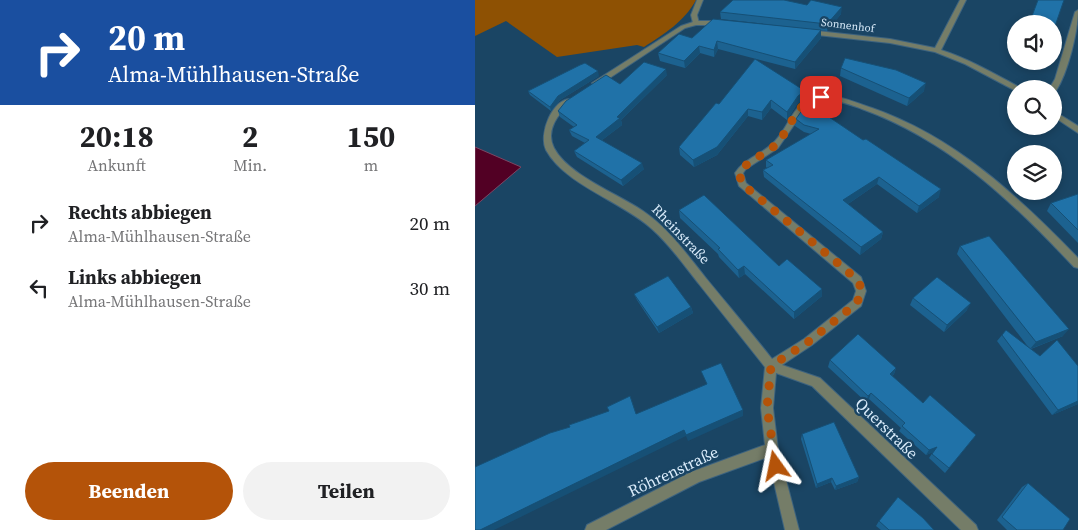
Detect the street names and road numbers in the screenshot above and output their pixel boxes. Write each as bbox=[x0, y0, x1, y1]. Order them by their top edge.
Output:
street label: Sonnenhof bbox=[820, 15, 877, 36]
street label: Rheinstraße bbox=[647, 200, 715, 268]
street label: Querstraße bbox=[851, 392, 923, 464]
street label: Röhrenstraße bbox=[624, 440, 722, 502]

